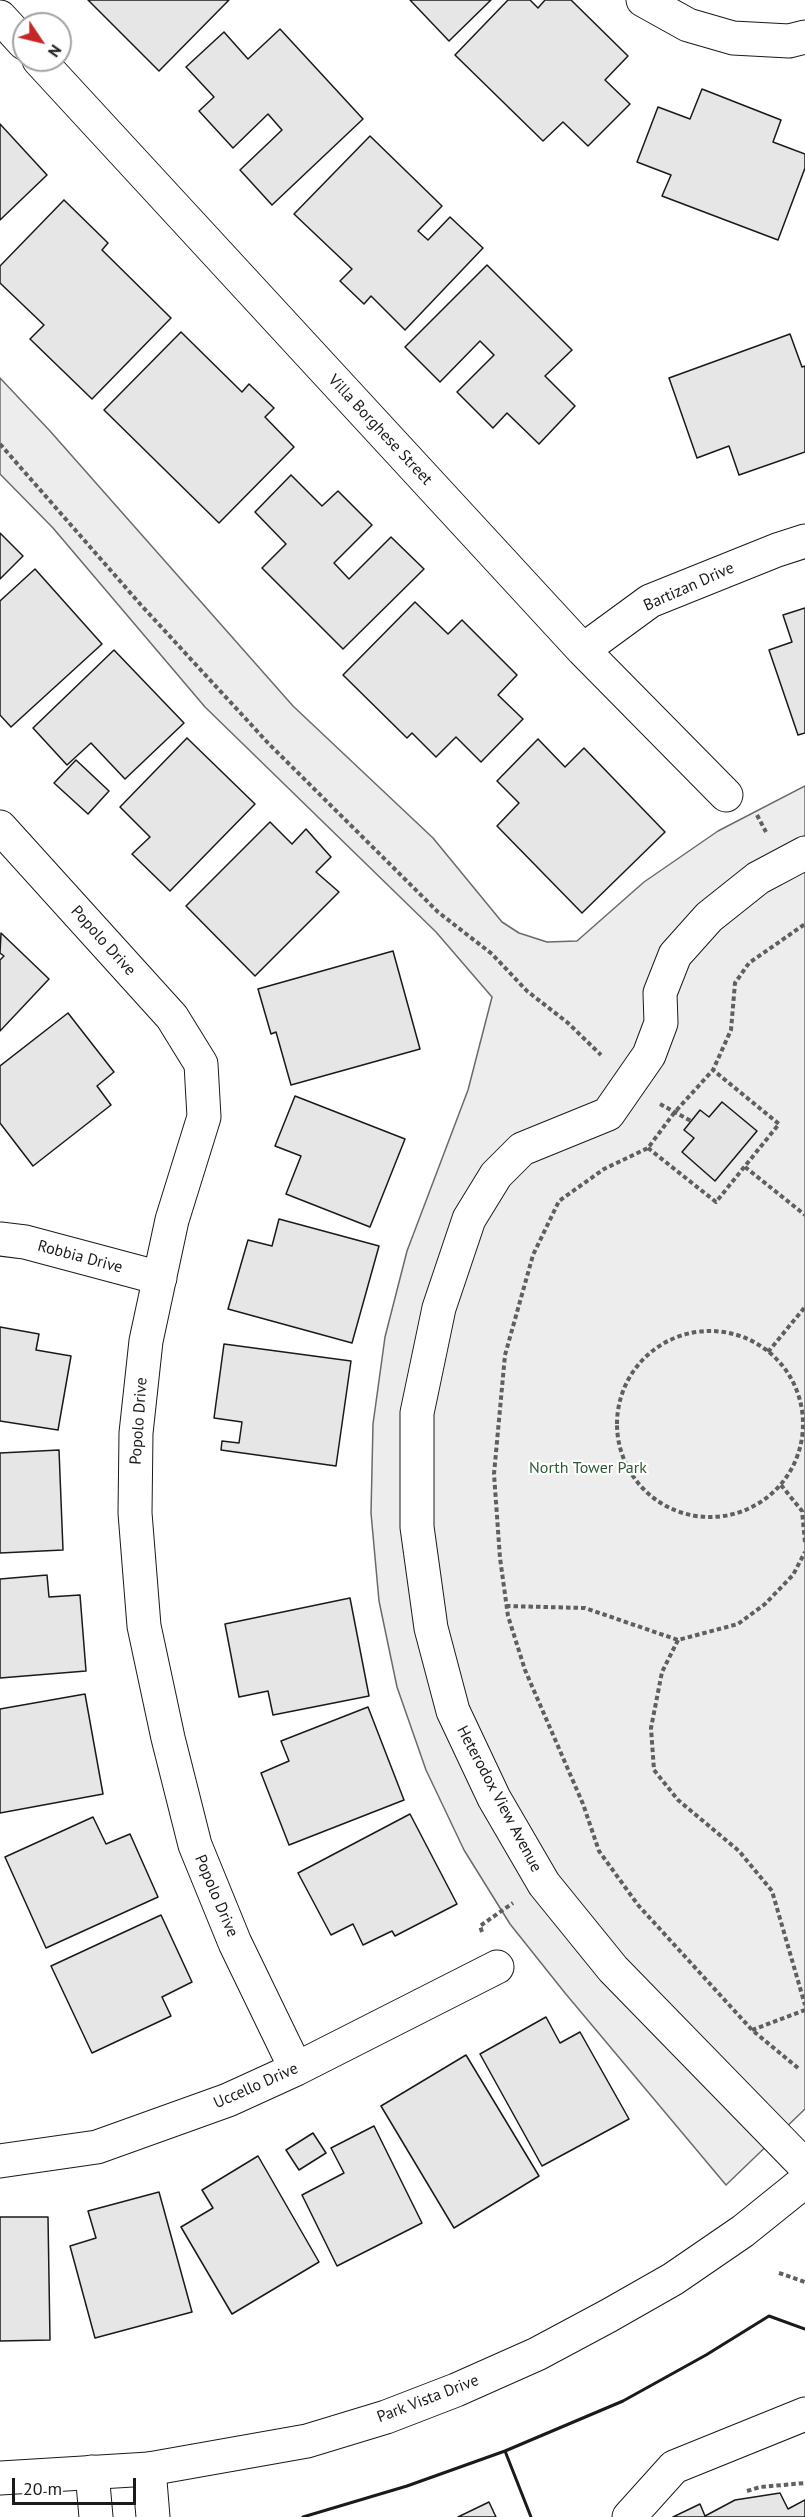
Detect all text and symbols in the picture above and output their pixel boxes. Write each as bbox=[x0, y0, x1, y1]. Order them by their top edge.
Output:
north arrow bbox=[12, 12, 72, 72]
text: N bbox=[44, 41, 66, 61]
street label: Villa Borghese Street bbox=[324, 371, 436, 489]
street label: Bartizan Drive bbox=[641, 559, 737, 615]
street label: Popolo Drive bbox=[67, 902, 139, 980]
street label: Robbia Drive bbox=[36, 1236, 124, 1278]
street label: Popolo Drive bbox=[126, 1377, 152, 1465]
park label: North Tower Park bbox=[529, 1458, 647, 1478]
street label: Heterodox View Avenue bbox=[452, 1723, 546, 1875]
street label: Popolo Drive bbox=[190, 1852, 242, 1940]
street label: Uccello Drive bbox=[211, 2059, 301, 2113]
street label: Park Vista Drive bbox=[374, 2371, 482, 2427]
scale bar bbox=[15, 2466, 140, 2504]
text: 20 m bbox=[23, 2477, 62, 2500]

